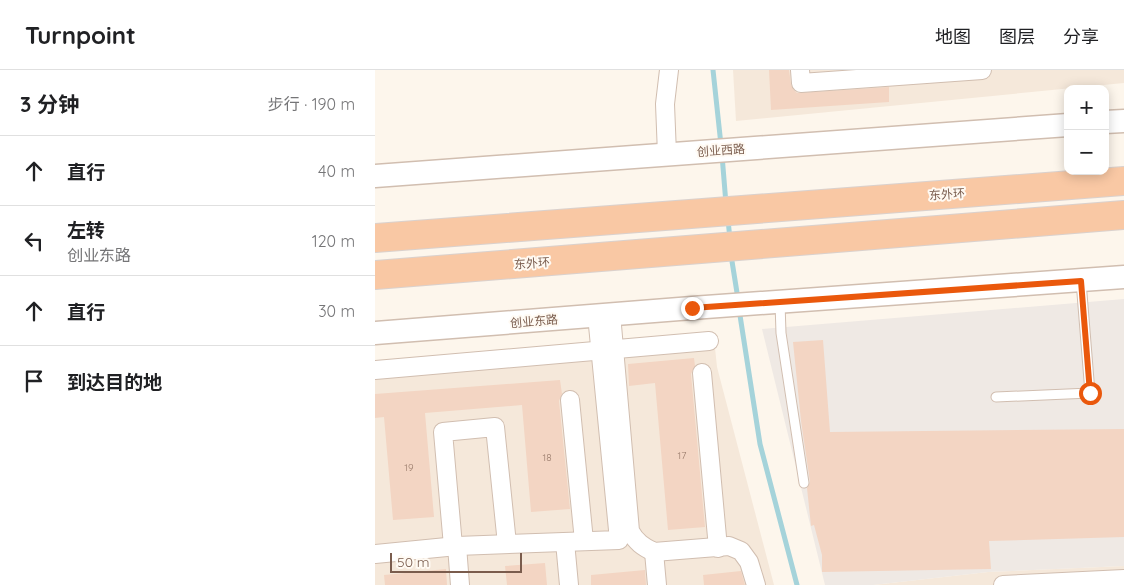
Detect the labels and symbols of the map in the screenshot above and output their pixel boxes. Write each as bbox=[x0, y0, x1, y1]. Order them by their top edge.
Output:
street label: 创业西路 bbox=[697, 141, 745, 159]
street label: 东外环 bbox=[929, 185, 965, 203]
street label: 东外环 bbox=[514, 254, 550, 272]
route end bbox=[681, 297, 704, 320]
street label: 创业东路 bbox=[509, 311, 559, 331]
route start bbox=[1079, 382, 1102, 405]
house number: 17 bbox=[678, 449, 686, 462]
house number: 18 bbox=[542, 451, 552, 464]
house number: 19 bbox=[404, 461, 414, 474]
scale bar bbox=[390, 550, 523, 573]

